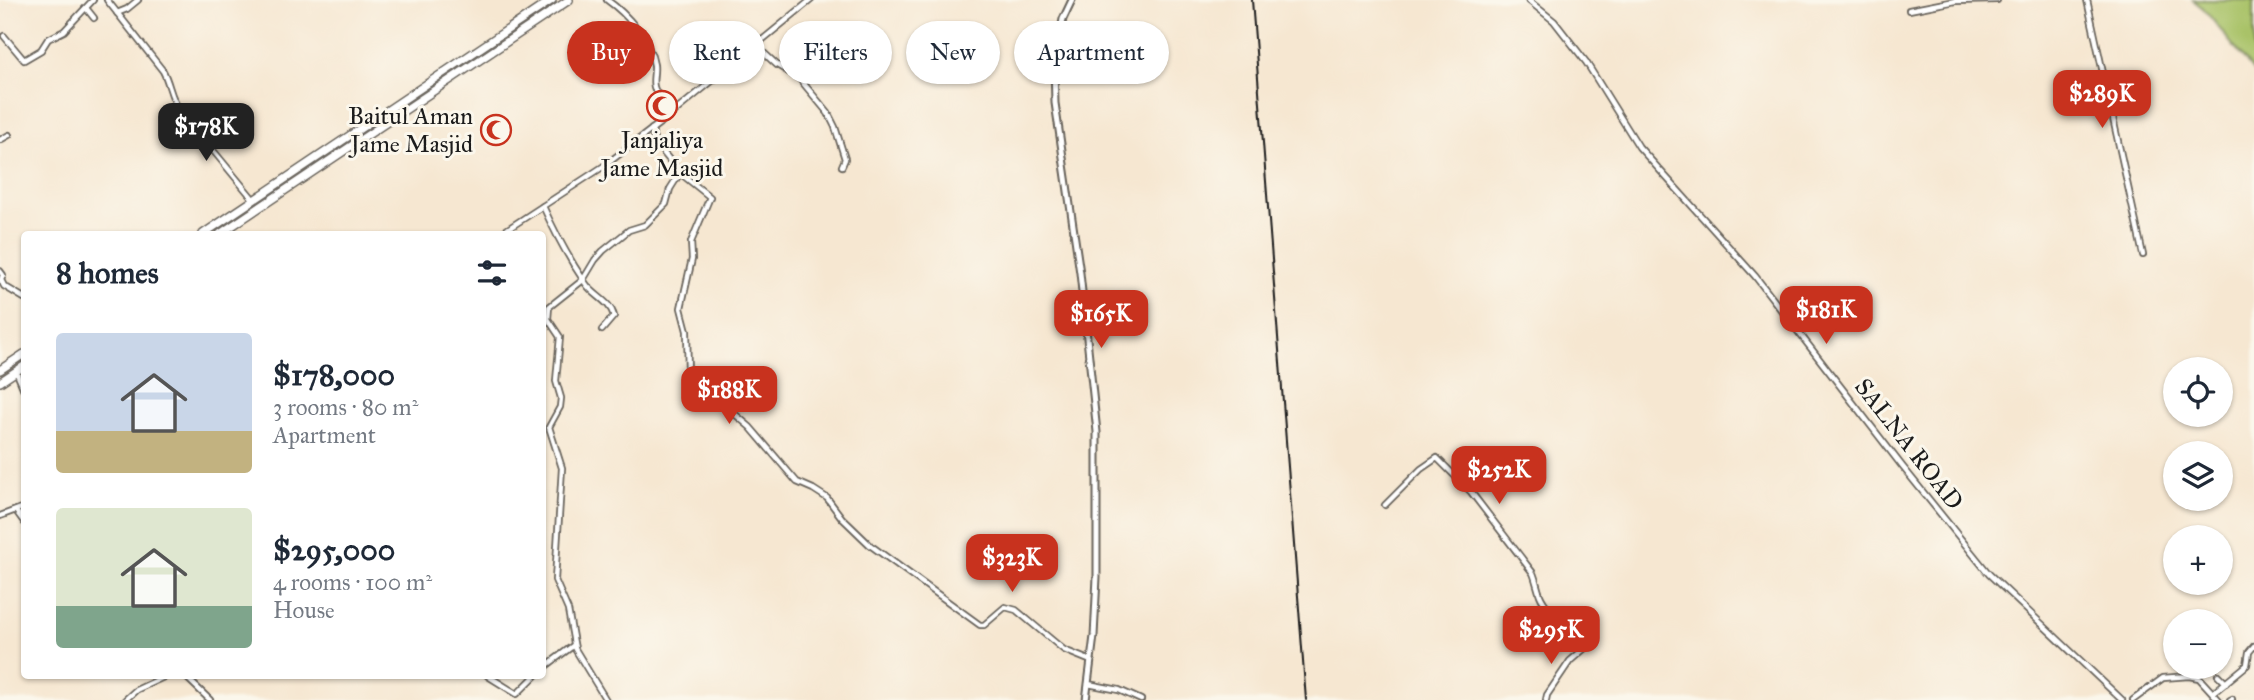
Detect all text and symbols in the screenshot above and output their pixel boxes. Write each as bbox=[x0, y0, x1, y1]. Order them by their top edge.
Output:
chip: Buy bbox=[567, 21, 655, 84]
chip: Rent bbox=[669, 21, 765, 84]
chip: Filters bbox=[779, 21, 892, 84]
chip: New bbox=[906, 21, 1000, 84]
chip: Apartment bbox=[1014, 21, 1169, 84]
pin: $289K bbox=[2053, 71, 2151, 130]
text: $289K bbox=[2069, 79, 2135, 107]
mosque icon: Janjaliya Jame Masjid bbox=[645, 89, 679, 123]
place label: Baitul Aman Jame Masjid bbox=[347, 101, 473, 159]
pin: $178K bbox=[157, 104, 255, 163]
text: $178K bbox=[174, 112, 238, 140]
mosque icon: Baitul Aman Jame Masjid bbox=[479, 113, 513, 147]
place label: Janjaliya Jame Masjid bbox=[598, 125, 723, 183]
icon: filters bbox=[473, 254, 511, 292]
text: 8 homes bbox=[56, 255, 159, 291]
pin: $181K bbox=[1777, 286, 1875, 346]
pin: $165K bbox=[1052, 290, 1150, 350]
text: $181K bbox=[1796, 295, 1856, 323]
text: $165K bbox=[1070, 299, 1132, 327]
text: $178,000 bbox=[273, 357, 395, 393]
map controls bbox=[2163, 357, 2233, 679]
button: locate bbox=[2163, 357, 2233, 427]
icon: home bbox=[112, 361, 196, 445]
pin: $188K bbox=[680, 366, 778, 426]
street label: SALNA ROAD bbox=[1848, 372, 1970, 516]
text: $188K bbox=[697, 375, 761, 403]
text: 3 rooms · 80 m² bbox=[273, 393, 418, 421]
text: Apartment bbox=[273, 421, 376, 449]
button: layers bbox=[2163, 441, 2233, 511]
pin: $252K bbox=[1450, 447, 1548, 506]
text: $252K bbox=[1467, 455, 1531, 483]
button: + bbox=[2163, 525, 2233, 595]
text: $295,000 bbox=[273, 532, 395, 568]
pin: $323K bbox=[963, 534, 1061, 594]
icon: home bbox=[112, 536, 196, 620]
text: $323K bbox=[982, 543, 1042, 571]
text: 4 rooms · 100 m² bbox=[273, 568, 432, 596]
text: House bbox=[273, 596, 335, 624]
pin: $295K bbox=[1502, 606, 1600, 666]
button: − bbox=[2163, 609, 2233, 679]
text: $295K bbox=[1519, 615, 1583, 643]

